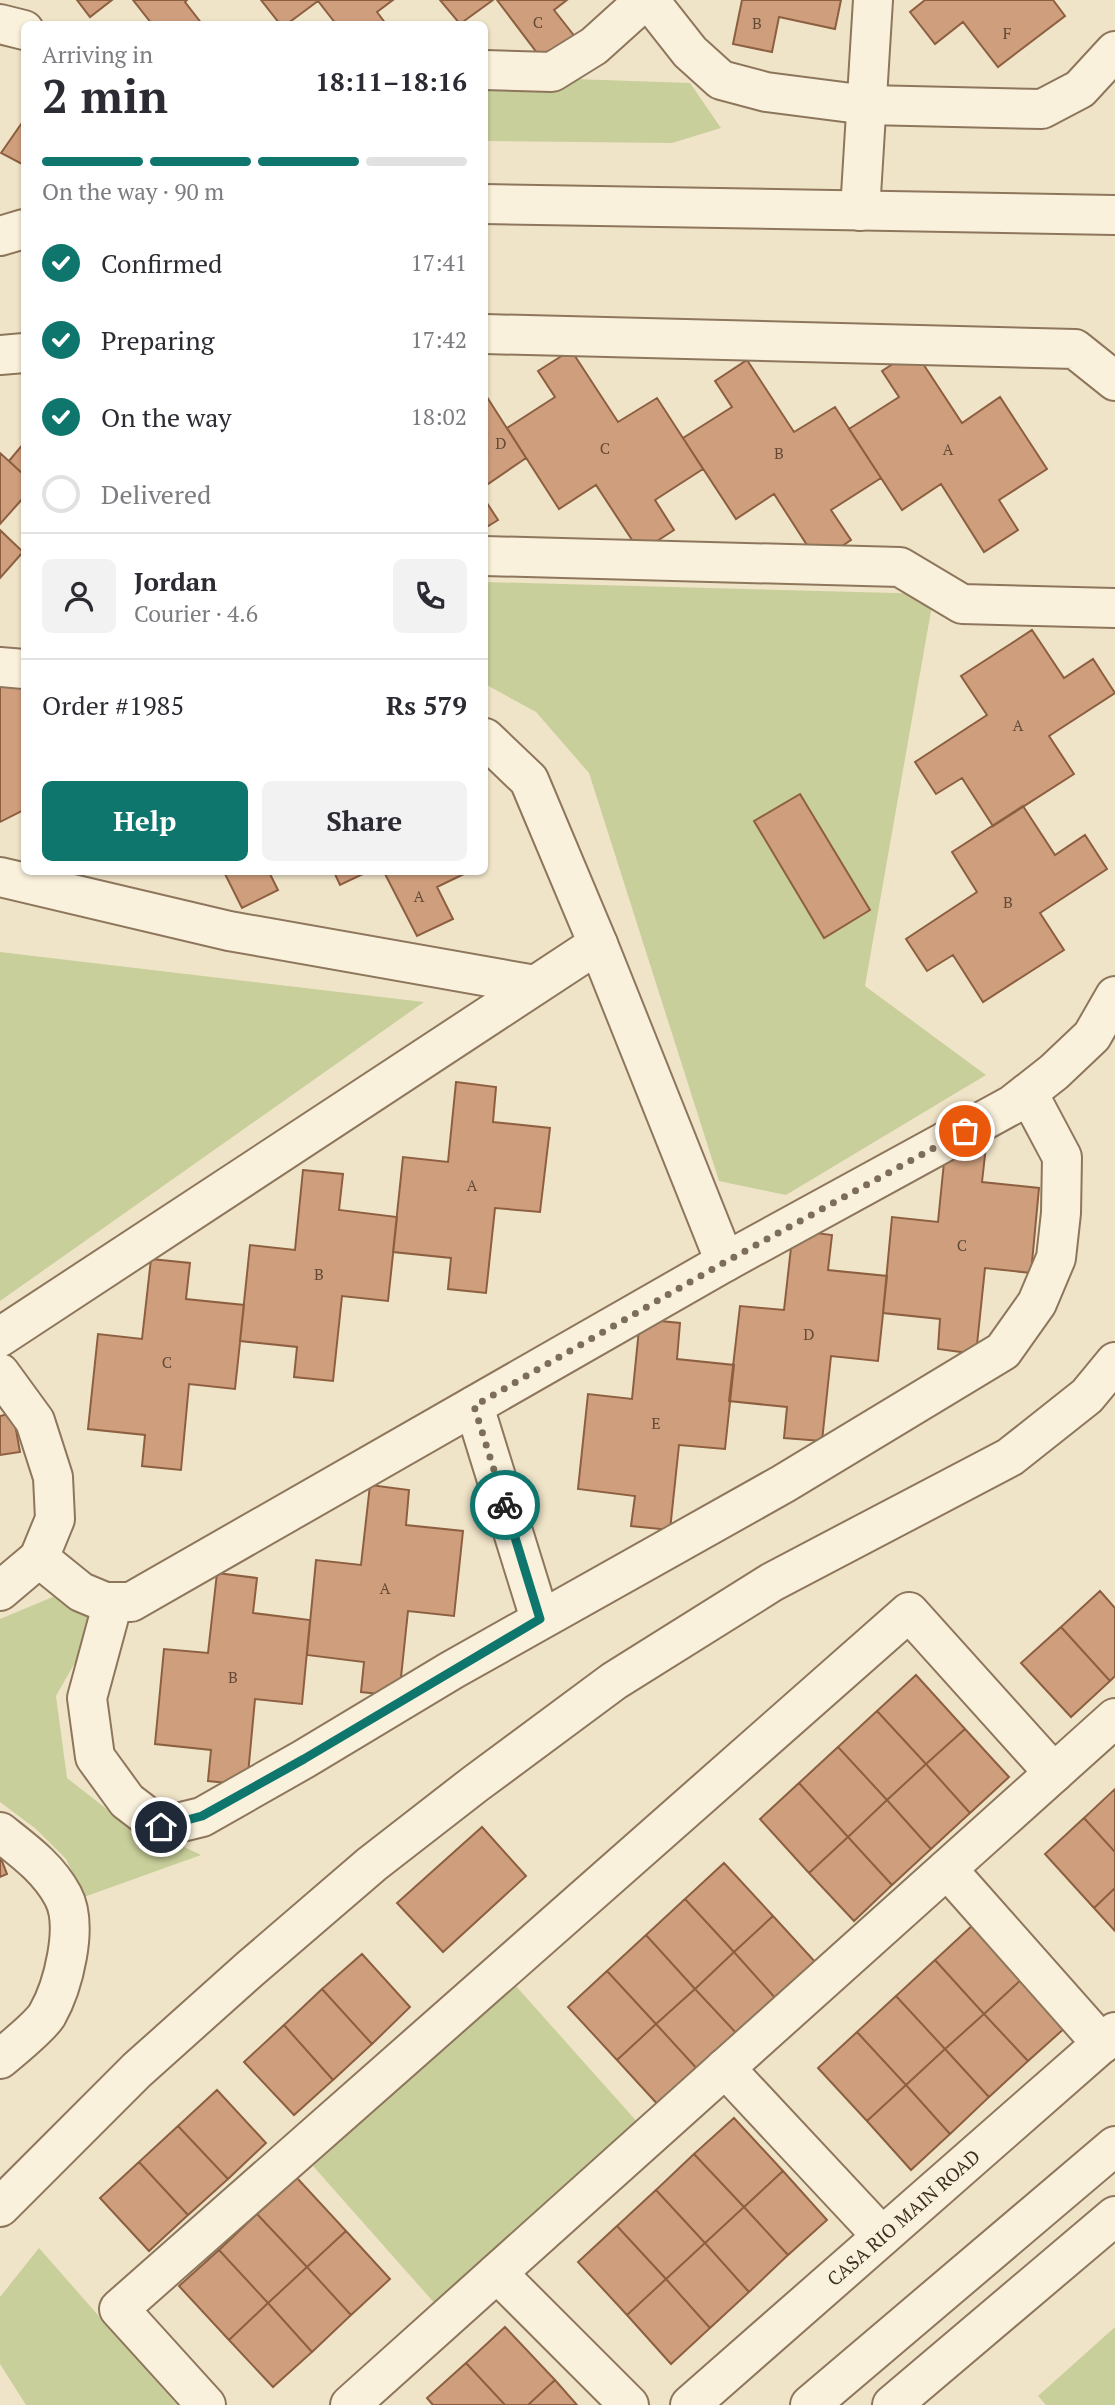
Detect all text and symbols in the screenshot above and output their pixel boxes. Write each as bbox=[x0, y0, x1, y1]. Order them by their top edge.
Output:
house number: C bbox=[533, 11, 543, 33]
house number: B bbox=[752, 12, 762, 34]
house number: F bbox=[1003, 22, 1011, 44]
text: Arriving in bbox=[42, 39, 153, 70]
text: 18:11–18:16 bbox=[315, 64, 467, 98]
text: 2 min bbox=[42, 65, 168, 126]
text: On the way · 90 m bbox=[42, 176, 224, 207]
icon: check bbox=[42, 244, 80, 282]
text: Confirmed bbox=[101, 246, 222, 280]
text: 17:41 bbox=[410, 247, 467, 278]
icon: check bbox=[42, 321, 80, 359]
text: Preparing bbox=[101, 323, 214, 357]
text: 17:42 bbox=[410, 324, 467, 355]
icon: check bbox=[42, 398, 80, 436]
text: On the way bbox=[101, 400, 232, 434]
text: 18:02 bbox=[410, 401, 467, 432]
house number: D bbox=[495, 432, 507, 454]
house number: C bbox=[600, 437, 610, 459]
house number: A bbox=[943, 438, 954, 460]
house number: B bbox=[774, 442, 784, 464]
text: Delivered bbox=[101, 477, 211, 511]
button: person bbox=[42, 559, 116, 633]
button: phone bbox=[393, 559, 467, 633]
text: Jordan bbox=[134, 564, 217, 598]
text: Courier · 4.6 bbox=[134, 598, 258, 629]
text: Order #1985 bbox=[42, 688, 184, 722]
text: Rs 579 bbox=[386, 688, 467, 722]
house number: A bbox=[1013, 714, 1024, 736]
button: Help bbox=[42, 781, 248, 861]
button: Share bbox=[262, 781, 467, 861]
house number: A bbox=[414, 885, 425, 907]
house number: B bbox=[1003, 891, 1013, 913]
pin bbox=[935, 1101, 995, 1161]
icon: bag bbox=[946, 1112, 984, 1150]
house number: A bbox=[467, 1174, 478, 1196]
house number: C bbox=[957, 1234, 967, 1256]
house number: B bbox=[314, 1263, 324, 1285]
house number: D bbox=[803, 1323, 815, 1345]
house number: C bbox=[162, 1351, 172, 1373]
house number: E bbox=[651, 1412, 661, 1434]
courier bbox=[470, 1470, 540, 1540]
icon: bike bbox=[486, 1486, 524, 1524]
house number: A bbox=[380, 1577, 391, 1599]
house number: B bbox=[228, 1666, 238, 1688]
pin bbox=[131, 1797, 191, 1857]
icon: home bbox=[142, 1808, 180, 1846]
street label: CASA RIO MAIN ROAD bbox=[821, 2143, 985, 2291]

